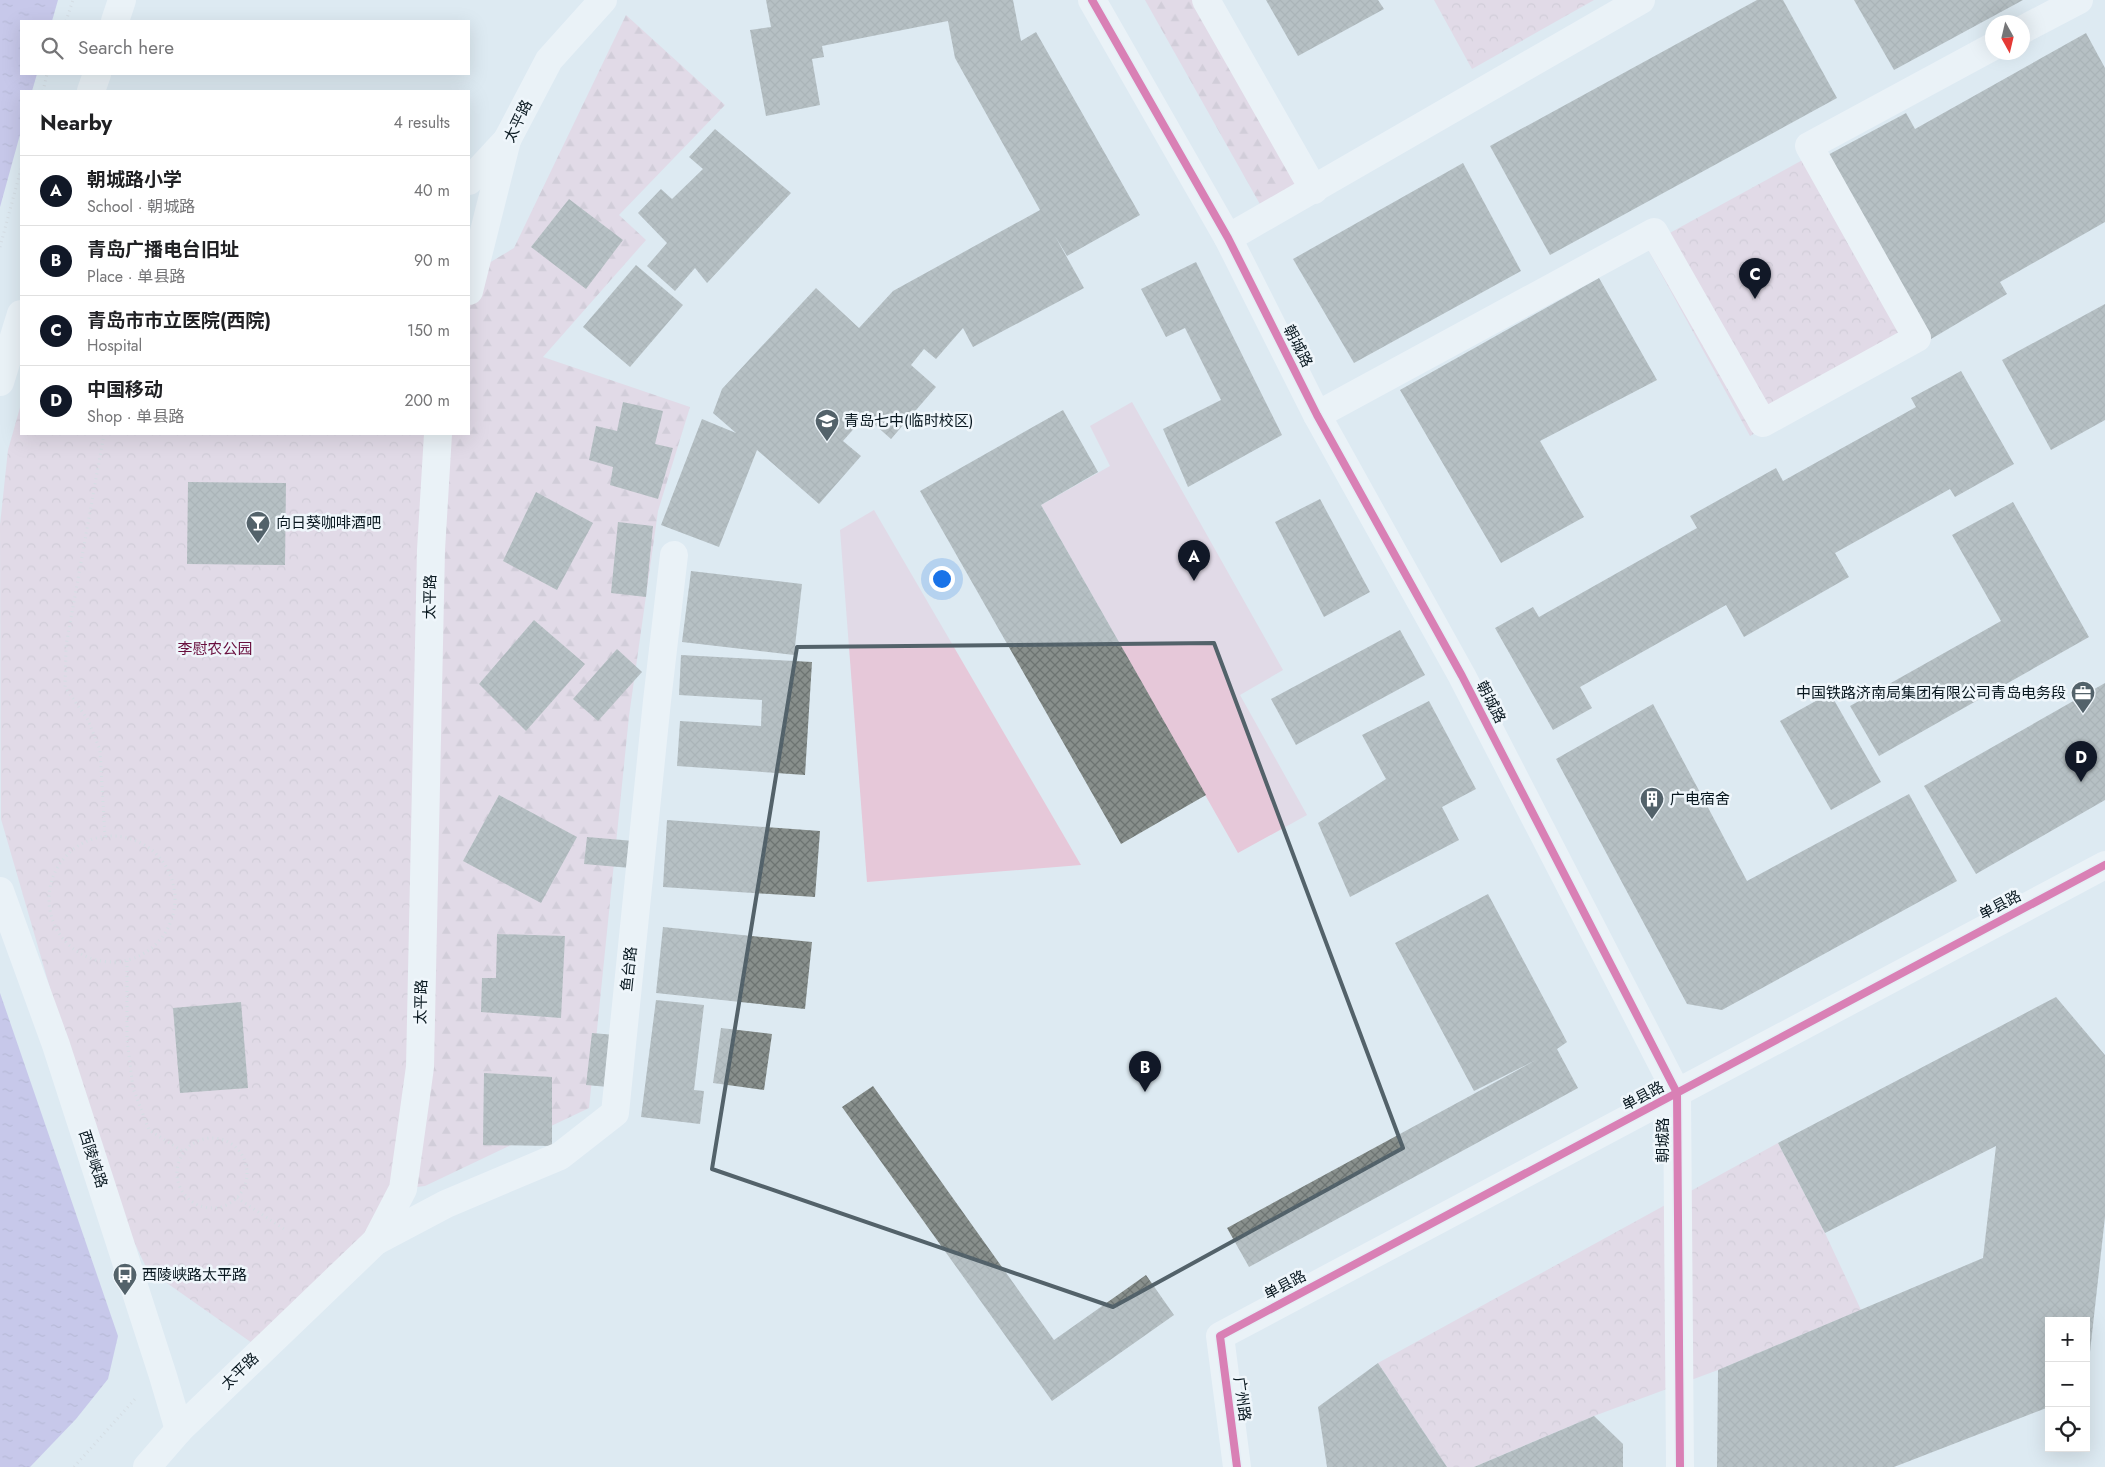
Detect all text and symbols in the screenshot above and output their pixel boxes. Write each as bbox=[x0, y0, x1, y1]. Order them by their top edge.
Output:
north arrow bbox=[1985, 15, 2030, 60]
search box bbox=[20, 20, 470, 75]
icon: search bbox=[38, 34, 66, 62]
text: Search here bbox=[78, 34, 174, 61]
street label: 太平路 bbox=[498, 96, 538, 146]
text: Nearby bbox=[40, 108, 112, 138]
text: 4 results bbox=[394, 111, 450, 134]
text: 朝城路小学 bbox=[87, 166, 182, 193]
text: A bbox=[50, 179, 62, 202]
text: 40 m bbox=[414, 179, 450, 202]
text: School · 朝城路 bbox=[87, 195, 195, 218]
text: 青岛广播电台旧址 bbox=[87, 236, 239, 263]
text: B bbox=[51, 249, 61, 272]
text: 90 m bbox=[414, 249, 450, 272]
pin: C bbox=[1739, 258, 1771, 299]
text: Place · 单县路 bbox=[87, 265, 185, 288]
text: 青岛市市立医院(西院) bbox=[87, 307, 271, 334]
text: C bbox=[50, 319, 62, 342]
text: 150 m bbox=[407, 319, 450, 342]
street label: 朝城路 bbox=[1278, 321, 1318, 371]
text: Hospital bbox=[87, 334, 142, 357]
text: 中国移动 bbox=[87, 376, 163, 403]
text: D bbox=[50, 389, 62, 412]
text: 200 m bbox=[404, 389, 450, 412]
text: Shop · 单县路 bbox=[87, 405, 184, 428]
school or university icon: 青岛七中(临时校区) bbox=[814, 408, 840, 442]
place label: 青岛七中(临时校区) bbox=[844, 410, 973, 432]
bar icon: 向日葵咖啡酒吧 bbox=[245, 510, 271, 544]
place label: 向日葵咖啡酒吧 bbox=[276, 512, 381, 534]
pin: A bbox=[1178, 540, 1210, 581]
your location bbox=[929, 566, 955, 592]
street label: 太平路 bbox=[419, 574, 441, 620]
park label: 李慰农公园 bbox=[177, 638, 253, 660]
street label: 朝城路 bbox=[1471, 677, 1511, 727]
office icon: 中国铁路济南局集团有限公司青岛电务段 bbox=[2070, 680, 2096, 714]
place label: 中国铁路济南局集团有限公司青岛电务段 bbox=[1796, 682, 2066, 704]
pin: D bbox=[2065, 741, 2097, 782]
building icon: 广电宿舍 bbox=[1639, 786, 1665, 820]
place label: 广电宿舍 bbox=[1670, 788, 1730, 810]
street label: 单县路 bbox=[1975, 885, 2025, 925]
street label: 鱼台路 bbox=[616, 945, 642, 993]
street label: 太平路 bbox=[410, 979, 432, 1025]
pin: B bbox=[1129, 1051, 1161, 1092]
street label: 单县路 bbox=[1618, 1076, 1668, 1116]
street label: 朝城路 bbox=[1652, 1117, 1674, 1163]
street label: 西陵峡路 bbox=[73, 1127, 113, 1191]
bus stop icon: 西陵峡路太平路 bbox=[112, 1262, 138, 1296]
place label: 西陵峡路太平路 bbox=[142, 1264, 247, 1286]
street label: 单县路 bbox=[1260, 1265, 1310, 1305]
map controls bbox=[2045, 1317, 2090, 1452]
button: + bbox=[2045, 1317, 2090, 1362]
street label: 太平路 bbox=[216, 1347, 264, 1395]
button: − bbox=[2045, 1362, 2090, 1407]
street label: 广州路 bbox=[1228, 1375, 1256, 1423]
button: locate bbox=[2045, 1407, 2090, 1452]

